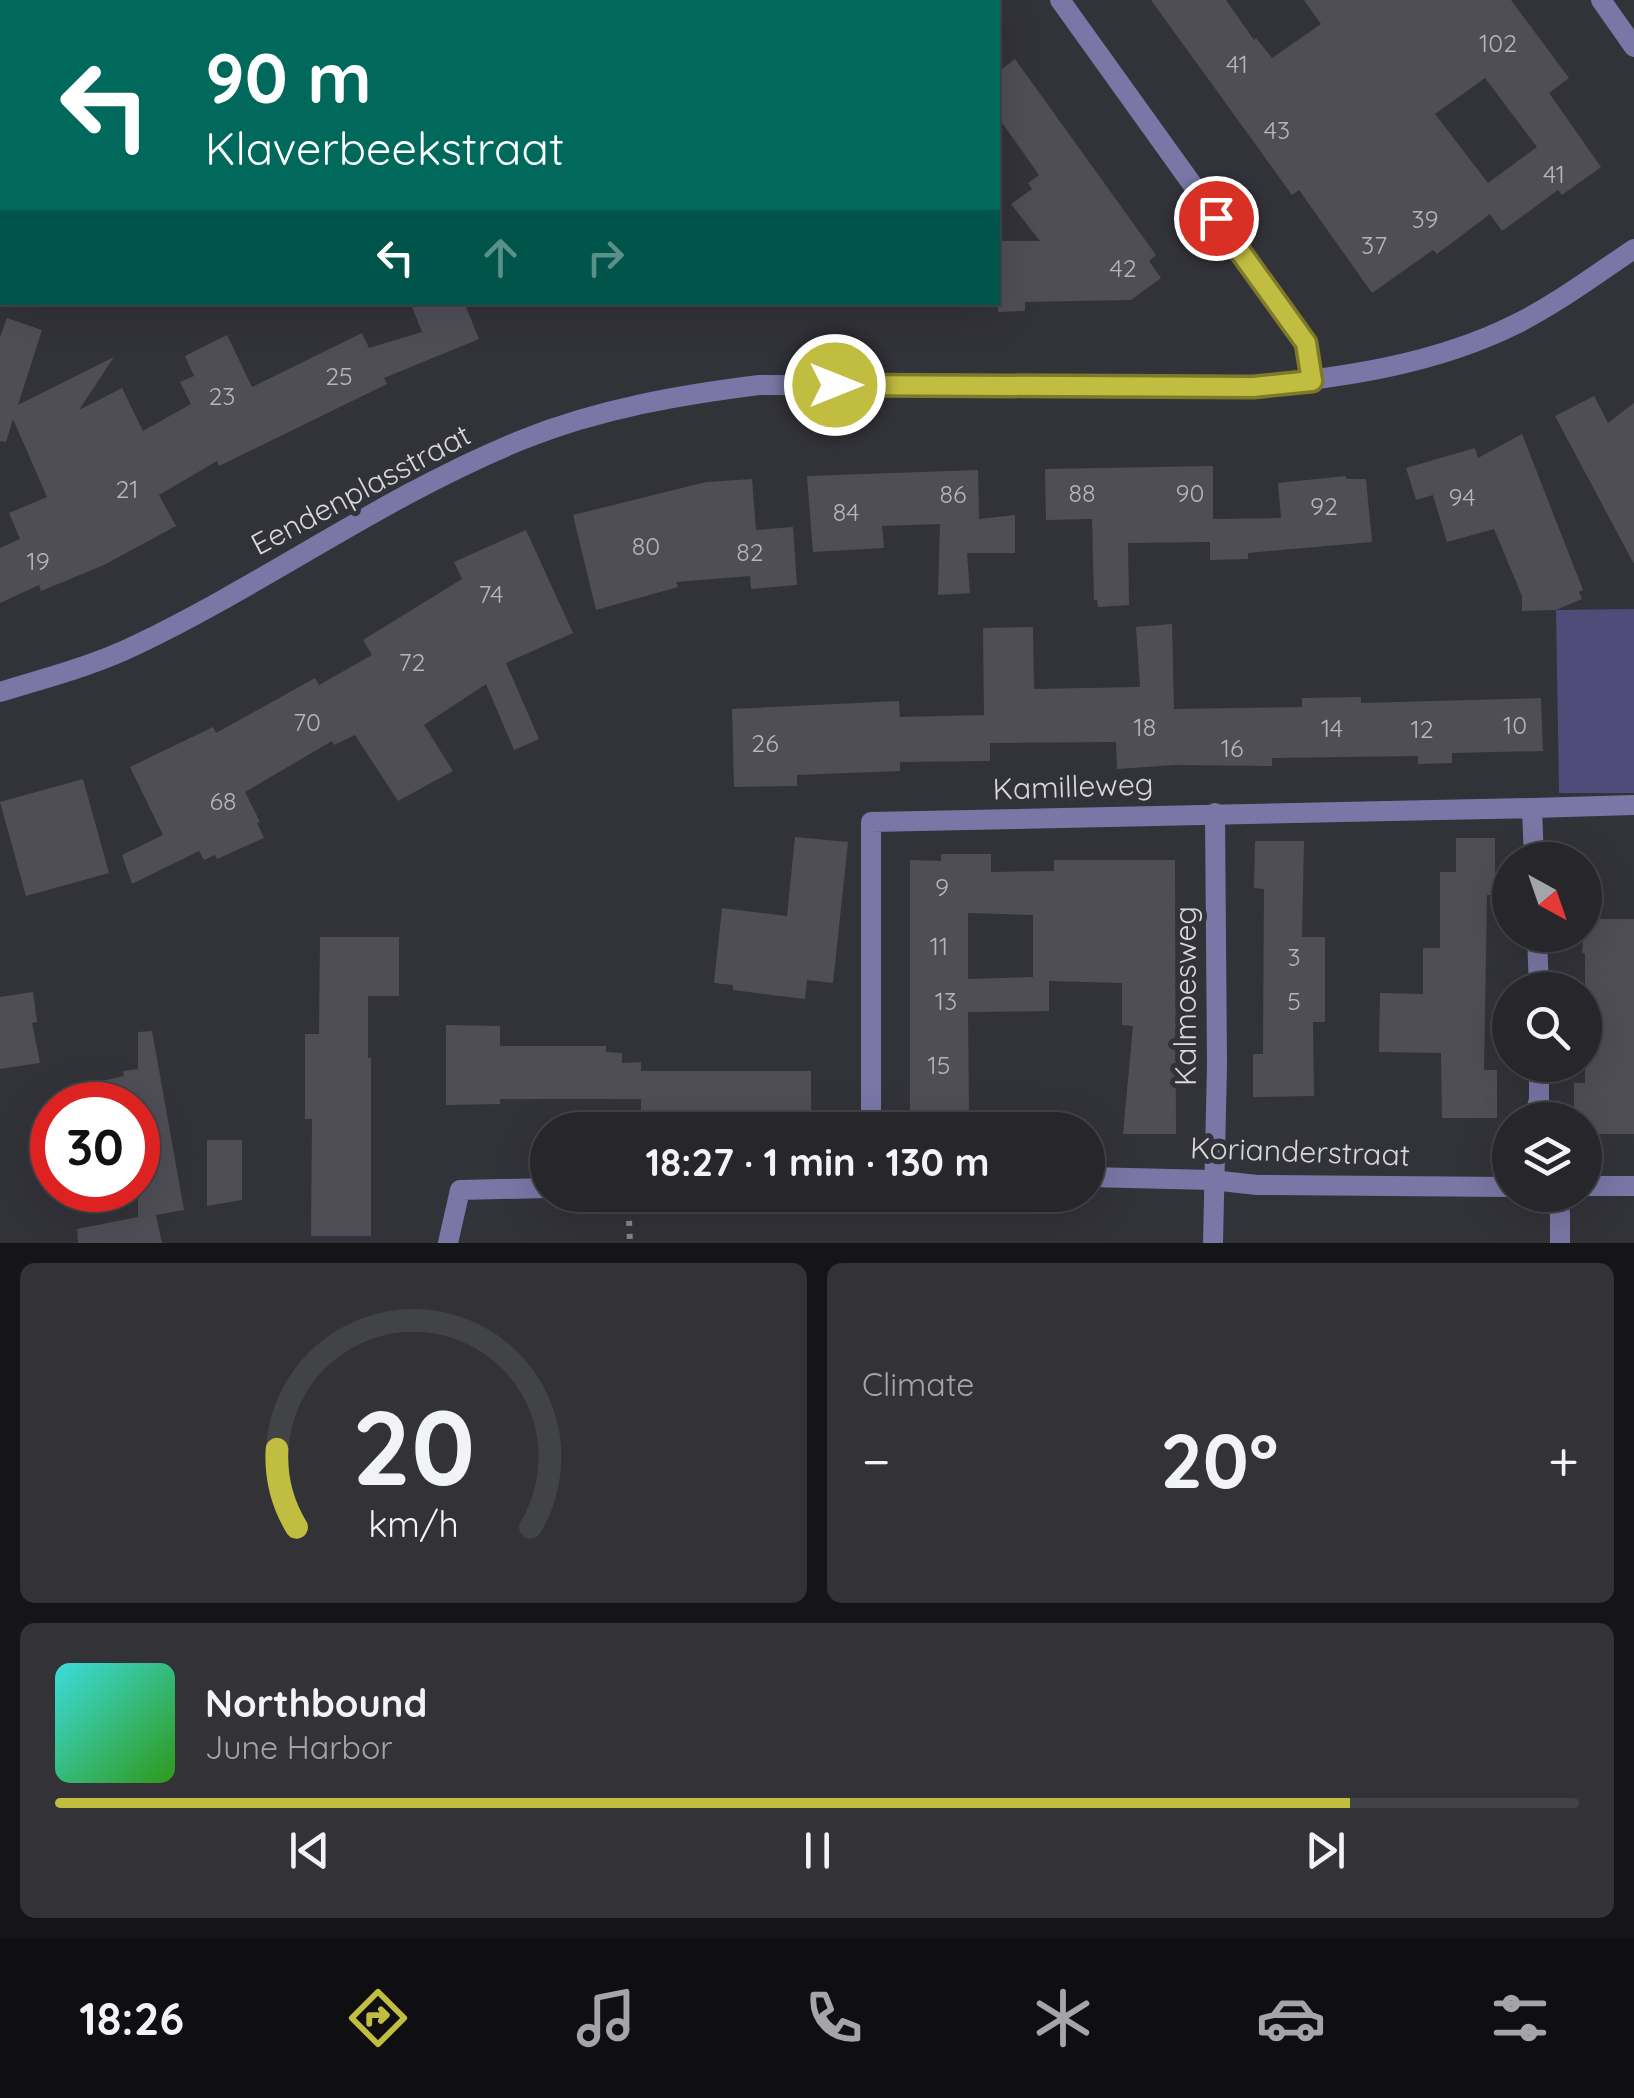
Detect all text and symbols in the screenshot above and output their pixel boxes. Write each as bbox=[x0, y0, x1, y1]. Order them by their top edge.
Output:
house number: 102 bbox=[1479, 27, 1517, 58]
text: 90 m bbox=[205, 33, 372, 121]
icon: left bbox=[40, 40, 170, 170]
house number: 41 bbox=[1226, 48, 1248, 79]
house number: 43 bbox=[1264, 114, 1290, 145]
text: Klaverbeekstraat bbox=[205, 120, 564, 176]
house number: 41 bbox=[1543, 158, 1565, 189]
pin bbox=[1174, 176, 1259, 261]
icon: arrive bbox=[1189, 191, 1244, 246]
house number: 39 bbox=[1411, 203, 1439, 234]
house number: 37 bbox=[1361, 229, 1387, 260]
icon: left bbox=[368, 230, 423, 285]
icon: ahead bbox=[473, 230, 528, 285]
icon: right bbox=[578, 230, 633, 285]
house number: 42 bbox=[1109, 252, 1137, 283]
position arrow bbox=[783, 333, 887, 437]
house number: 25 bbox=[325, 360, 353, 391]
house number: 23 bbox=[209, 380, 235, 411]
street label: Eendenplasstraat bbox=[244, 415, 477, 563]
house number: 21 bbox=[115, 473, 139, 504]
house number: 88 bbox=[1068, 477, 1096, 508]
house number: 90 bbox=[1176, 477, 1204, 508]
house number: 86 bbox=[940, 478, 966, 509]
house number: 94 bbox=[1448, 481, 1476, 512]
house number: 92 bbox=[1310, 490, 1338, 521]
house number: 84 bbox=[833, 496, 859, 527]
house number: 80 bbox=[632, 530, 660, 561]
house number: 82 bbox=[736, 536, 764, 567]
house number: 19 bbox=[26, 545, 50, 576]
house number: 74 bbox=[478, 578, 504, 609]
house number: 72 bbox=[399, 646, 425, 677]
house number: 70 bbox=[293, 706, 321, 737]
house number: 10 bbox=[1503, 709, 1527, 740]
house number: 18 bbox=[1134, 711, 1156, 742]
house number: 14 bbox=[1321, 712, 1343, 743]
house number: 12 bbox=[1410, 713, 1434, 744]
house number: 26 bbox=[751, 727, 779, 758]
house number: 16 bbox=[1221, 732, 1243, 763]
street label: Kamilleweg bbox=[992, 764, 1154, 808]
house number: 68 bbox=[210, 785, 236, 816]
north arrow bbox=[1492, 842, 1602, 952]
map controls bbox=[1492, 842, 1602, 1212]
house number: 9 bbox=[935, 871, 949, 902]
street label: Kalmoesweg bbox=[1166, 906, 1204, 1086]
house number: 11 bbox=[930, 930, 948, 961]
house number: 3 bbox=[1287, 941, 1301, 972]
button: search bbox=[1492, 972, 1602, 1082]
house number: 13 bbox=[935, 985, 957, 1016]
house number: 5 bbox=[1287, 985, 1301, 1016]
house number: 15 bbox=[928, 1049, 950, 1080]
speed limit sign: 30 bbox=[30, 1082, 160, 1212]
button: layers bbox=[1492, 1102, 1602, 1212]
street label: Korianderstraat bbox=[1189, 1128, 1411, 1174]
text: 18:27 · 1 min · 130 m bbox=[645, 1138, 990, 1186]
text: Climate bbox=[862, 1364, 974, 1404]
text: 20 bbox=[352, 1381, 475, 1511]
text: 20° bbox=[1160, 1413, 1278, 1507]
text: − bbox=[862, 1426, 891, 1495]
text: + bbox=[1548, 1426, 1579, 1495]
text: km/h bbox=[368, 1501, 459, 1546]
text: Northbound bbox=[205, 1679, 427, 1727]
text: June Harbor bbox=[205, 1727, 393, 1767]
icon: previous bbox=[282, 1823, 337, 1878]
icon: pause bbox=[790, 1823, 845, 1878]
icon: next bbox=[1298, 1823, 1353, 1878]
icon: directions bbox=[343, 1983, 413, 2053]
icon: music bbox=[571, 1983, 641, 2053]
icon: phone bbox=[799, 1983, 869, 2053]
icon: climate bbox=[1028, 1983, 1098, 2053]
icon: car bbox=[1256, 1983, 1326, 2053]
icon: filters bbox=[1485, 1983, 1555, 2053]
text: 18:26 bbox=[79, 1990, 184, 2046]

